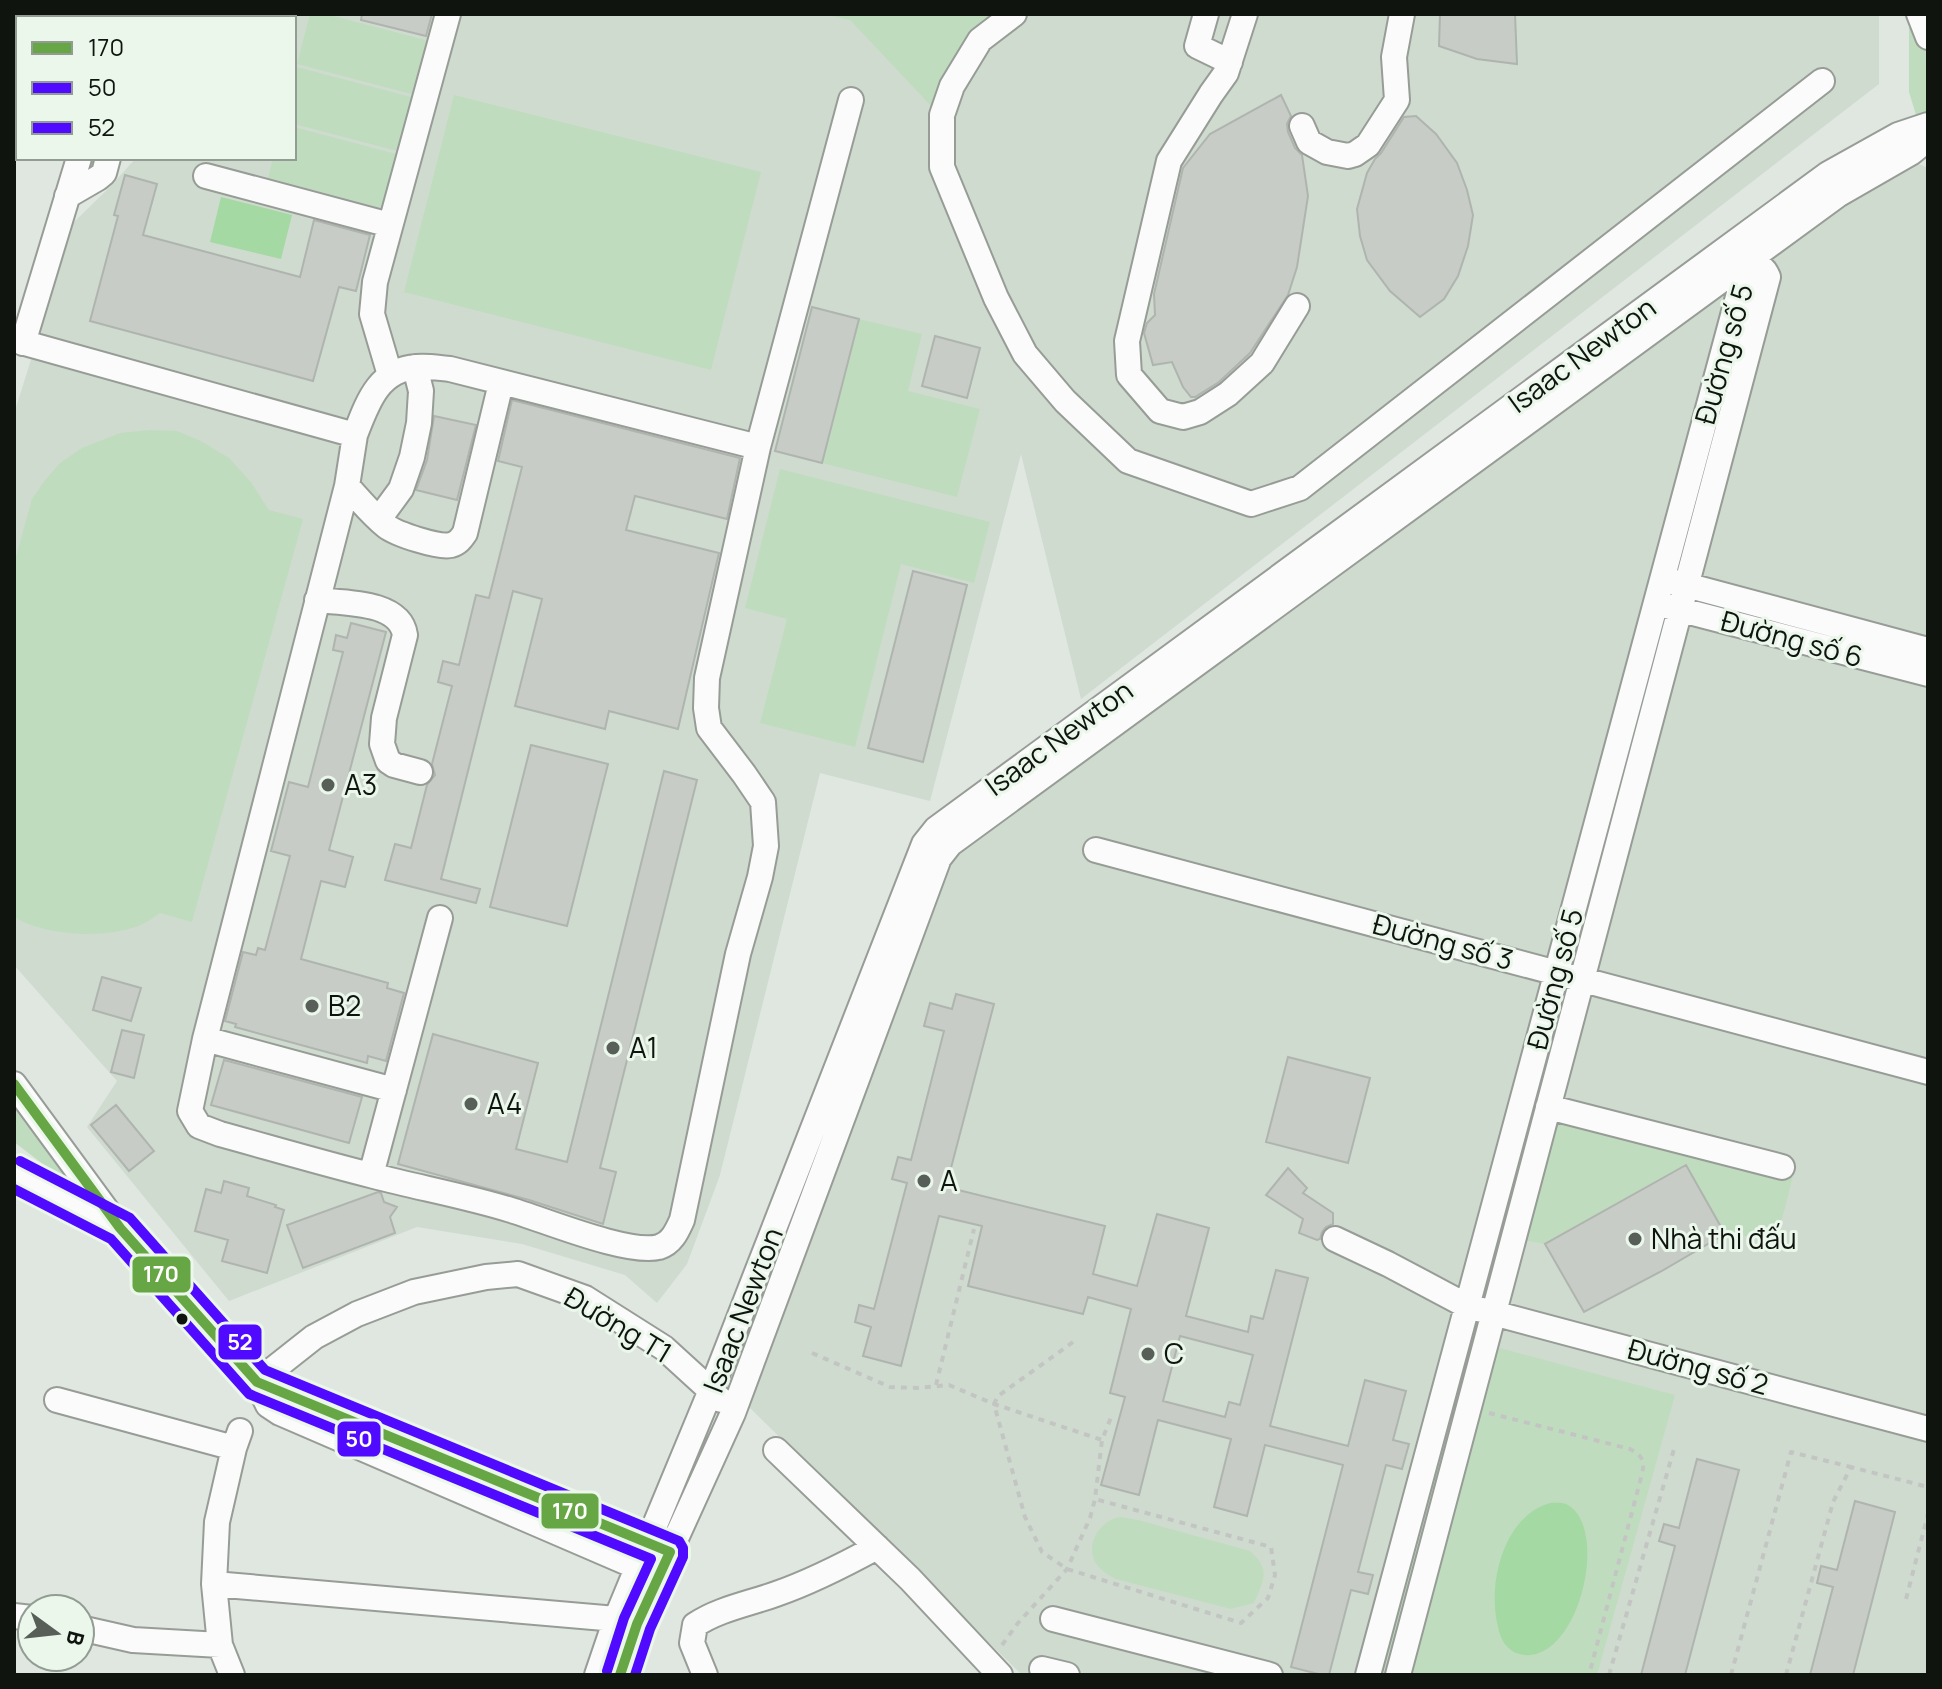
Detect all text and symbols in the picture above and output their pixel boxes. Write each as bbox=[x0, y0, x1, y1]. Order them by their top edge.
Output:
legend bbox=[16, 16, 296, 160]
text: 170 bbox=[88, 30, 124, 63]
text: 50 bbox=[88, 70, 117, 103]
text: 52 bbox=[88, 110, 115, 143]
street label: Đường số 5 bbox=[1685, 279, 1761, 428]
street label: Isaac Newton bbox=[1500, 288, 1663, 421]
street label: Đường số 6 bbox=[1717, 601, 1867, 675]
street label: Isaac Newton bbox=[977, 671, 1140, 804]
place label: A3 bbox=[344, 765, 377, 803]
marker: A3 bbox=[319, 776, 337, 794]
street label: Đường số 3 bbox=[1369, 904, 1517, 978]
street label: Đường số 5 bbox=[1517, 904, 1591, 1053]
place label: B2 bbox=[328, 986, 361, 1024]
marker: B2 bbox=[303, 997, 321, 1015]
place label: A1 bbox=[629, 1028, 658, 1066]
marker: A1 bbox=[604, 1039, 622, 1057]
place label: A4 bbox=[487, 1084, 522, 1122]
marker: A4 bbox=[462, 1095, 480, 1113]
place label: A bbox=[940, 1161, 958, 1199]
marker: A bbox=[915, 1172, 933, 1190]
place label: Nhà thi đấu bbox=[1651, 1219, 1797, 1257]
street label: Isaac Newton bbox=[693, 1222, 791, 1398]
marker: Nhà thi đấu bbox=[1626, 1230, 1644, 1248]
line badge: 170 bbox=[131, 1255, 192, 1294]
text: 170 bbox=[143, 1259, 179, 1289]
street label: Đường T1 bbox=[558, 1277, 679, 1371]
unlabelled marker bbox=[174, 1311, 190, 1327]
line badge: 52 bbox=[217, 1323, 263, 1361]
text: 52 bbox=[227, 1327, 253, 1357]
street label: Đường số 2 bbox=[1624, 1329, 1773, 1403]
place label: C bbox=[1164, 1334, 1184, 1372]
marker: C bbox=[1139, 1345, 1157, 1363]
line badge: 50 bbox=[336, 1420, 382, 1458]
text: 50 bbox=[345, 1424, 373, 1454]
line badge: 170 bbox=[540, 1492, 600, 1530]
text: 170 bbox=[552, 1496, 588, 1526]
north arrow bbox=[16, 1593, 96, 1673]
text: B bbox=[59, 1628, 92, 1649]

